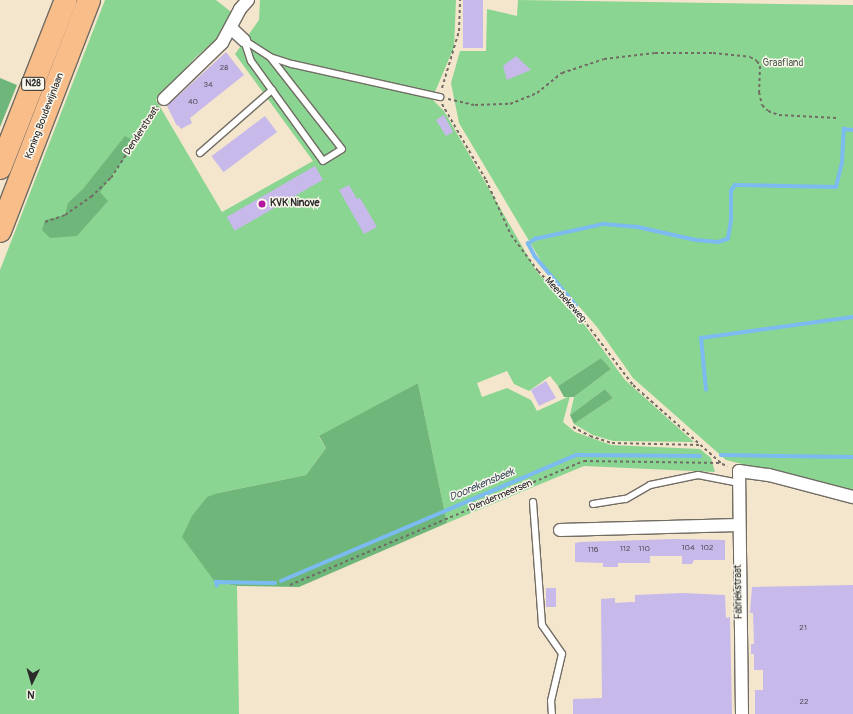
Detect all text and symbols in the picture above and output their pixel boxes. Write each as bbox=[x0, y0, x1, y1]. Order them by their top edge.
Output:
park label: Graafland bbox=[763, 58, 803, 70]
house number: 28 bbox=[220, 63, 228, 73]
street label: Koning Boudewijnlaan bbox=[23, 71, 67, 161]
road number: N28 bbox=[21, 77, 45, 91]
house number: 34 bbox=[203, 80, 213, 90]
house number: 40 bbox=[188, 97, 198, 107]
street label: Denderstraat bbox=[122, 105, 162, 157]
place label: KVK Ninove bbox=[270, 198, 319, 210]
marker: KVK Ninove bbox=[257, 199, 267, 209]
street label: Meerbekeweg bbox=[542, 275, 588, 325]
water label: Doorekensbeek bbox=[447, 465, 517, 505]
street label: Dendermeersen bbox=[468, 477, 534, 515]
house number: 104 bbox=[681, 543, 695, 553]
house number: 102 bbox=[700, 543, 714, 553]
house number: 112 bbox=[620, 544, 630, 554]
house number: 110 bbox=[638, 544, 650, 554]
house number: 116 bbox=[588, 545, 598, 555]
street label: Fabriekstraat bbox=[733, 565, 745, 619]
house number: 21 bbox=[799, 623, 807, 633]
north arrow bbox=[12, 662, 52, 702]
text: N bbox=[27, 688, 35, 701]
house number: 22 bbox=[800, 697, 808, 707]

